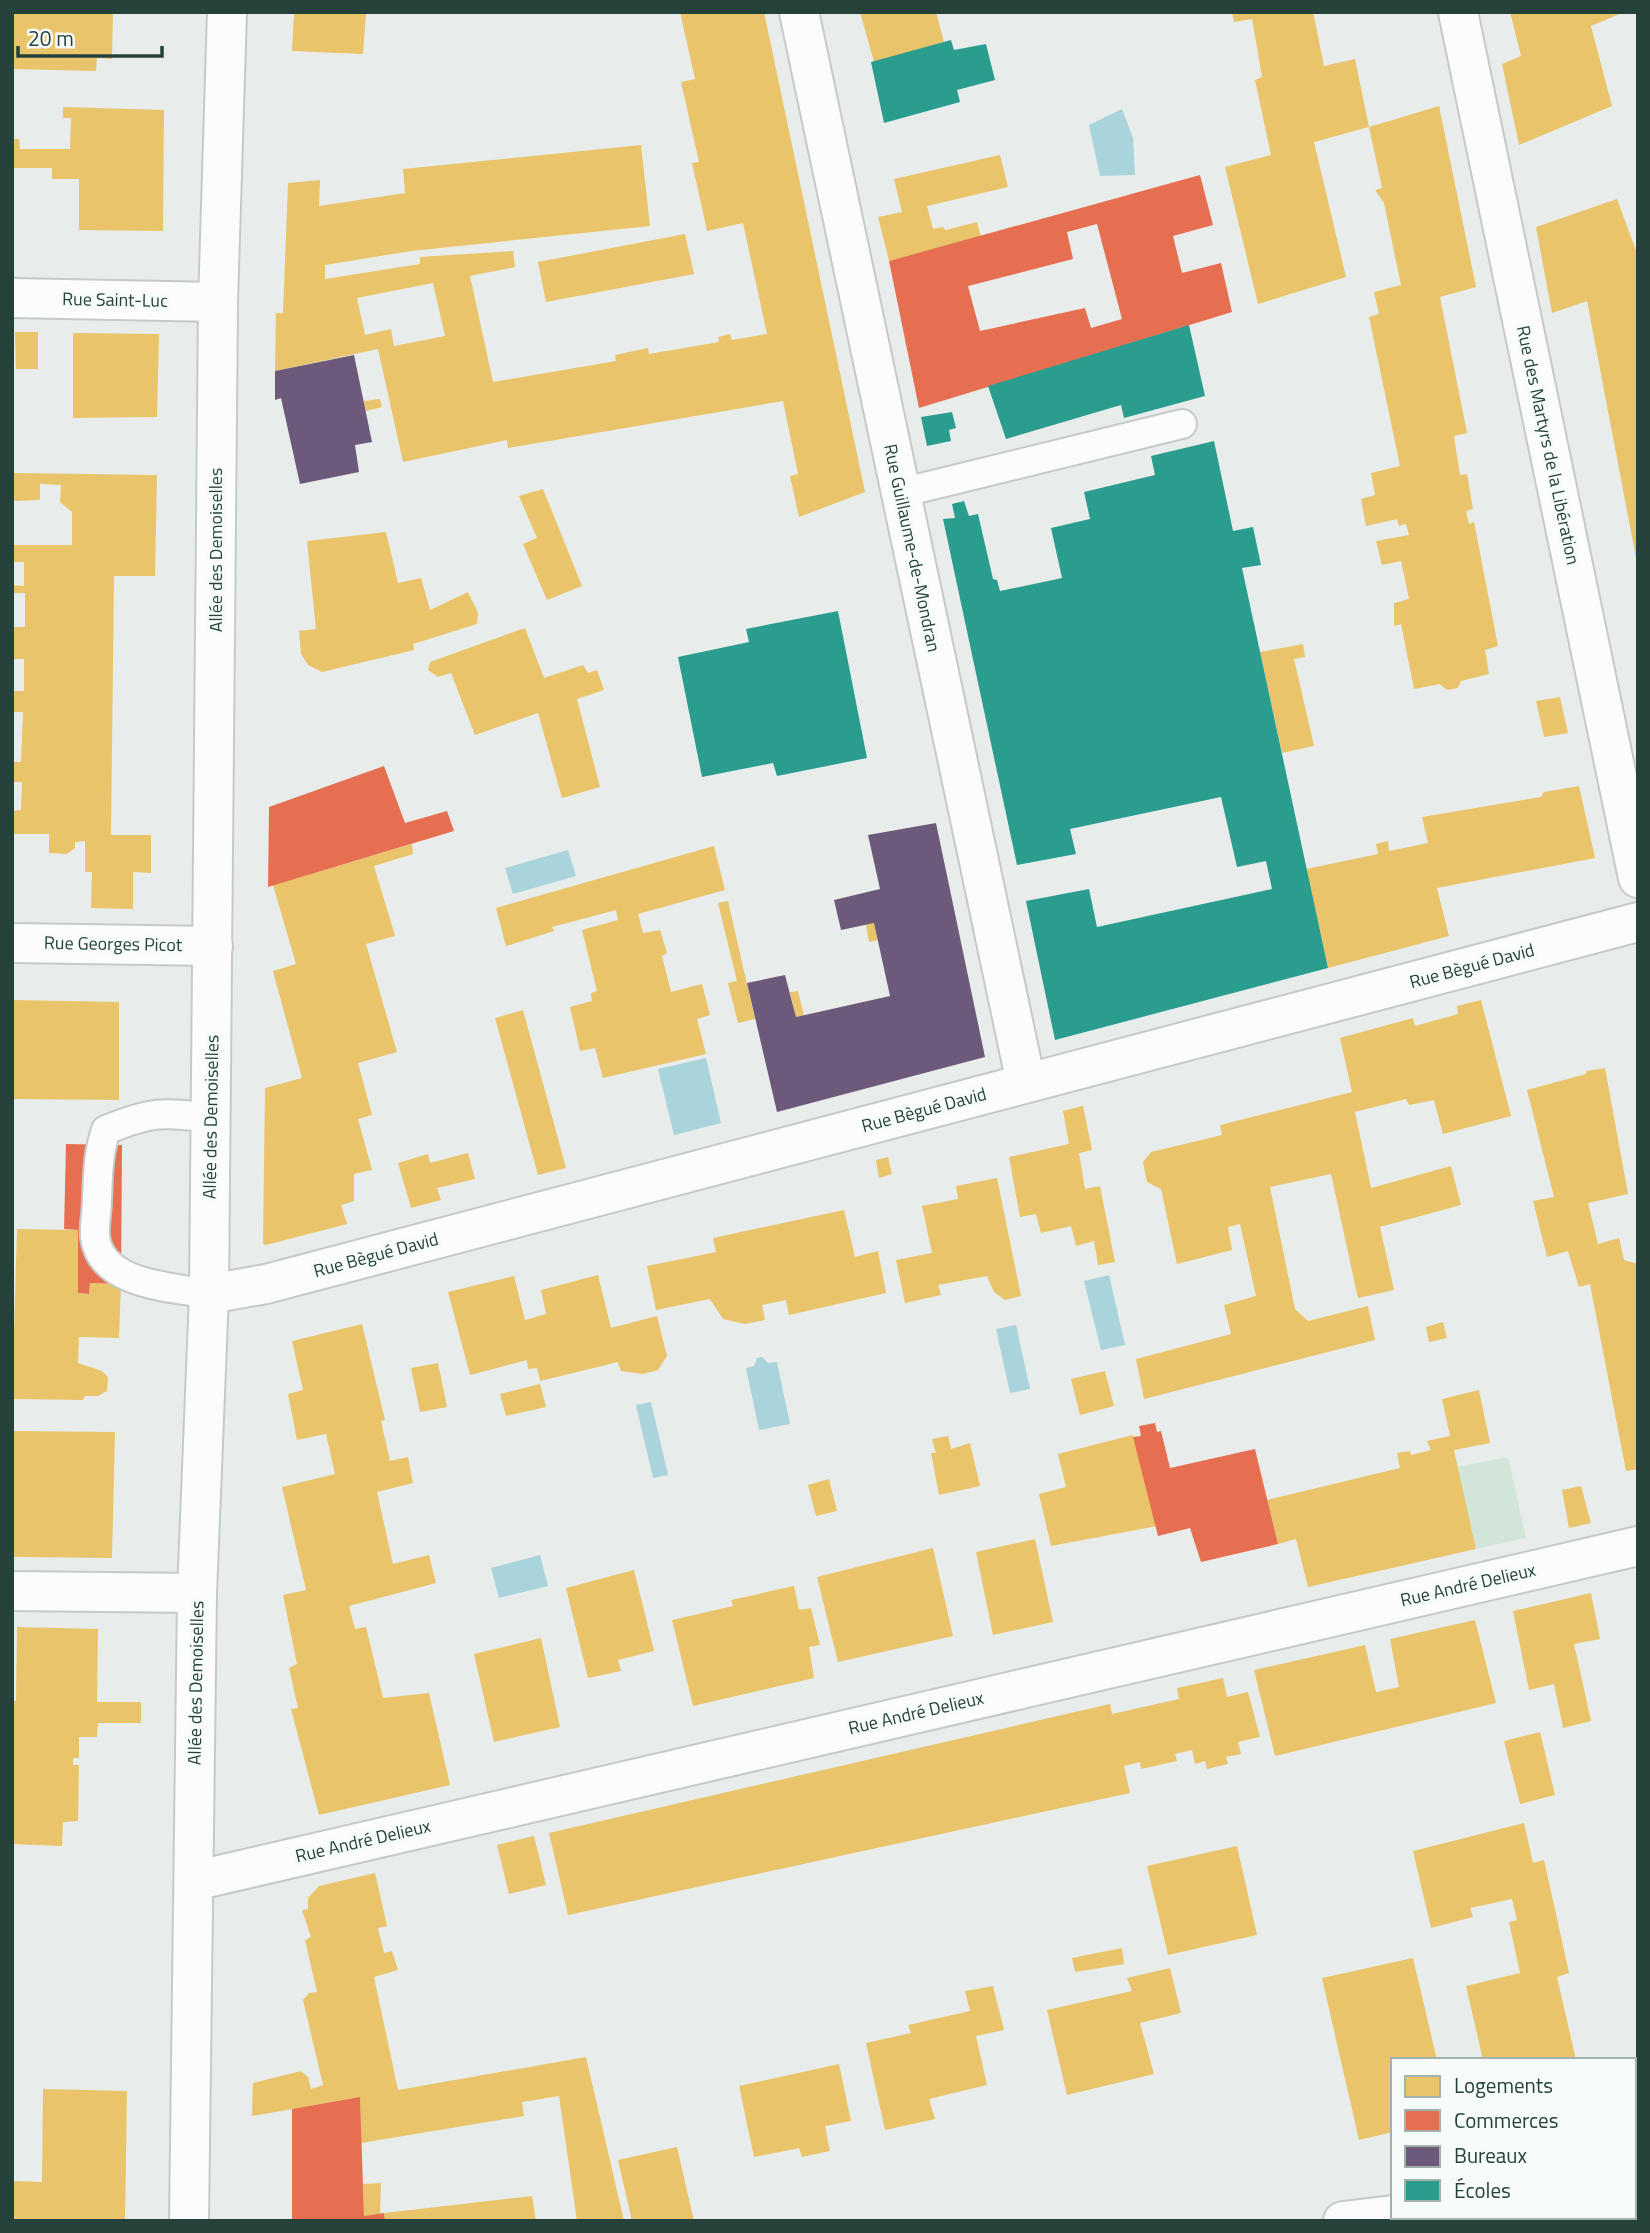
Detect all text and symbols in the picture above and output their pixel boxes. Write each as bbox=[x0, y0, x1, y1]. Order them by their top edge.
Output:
scale bar bbox=[18, 14, 161, 58]
text: 20 m bbox=[28, 22, 74, 54]
street label: Rue Saint-Luc bbox=[62, 285, 168, 314]
street label: Rue des Martyrs de la Libération bbox=[1510, 323, 1587, 567]
street label: Rue Guillaume-de-Mondran bbox=[877, 441, 948, 655]
street label: Allée des Demoiselles bbox=[202, 468, 229, 632]
street label: Rue Georges Picot bbox=[44, 929, 183, 958]
street label: Rue Bègué David bbox=[1406, 936, 1537, 995]
street label: Allée des Demoiselles bbox=[196, 1034, 225, 1199]
street label: Rue Bègué David bbox=[858, 1080, 989, 1139]
street label: Rue Bègué David bbox=[310, 1225, 441, 1284]
street label: Rue André Delieux bbox=[1397, 1556, 1538, 1613]
street label: Allée des Demoiselles bbox=[181, 1600, 210, 1765]
street label: Rue André Delieux bbox=[845, 1684, 986, 1741]
street label: Rue André Delieux bbox=[292, 1812, 433, 1869]
legend bbox=[1391, 2058, 1636, 2219]
text: Logements bbox=[1454, 2069, 1553, 2101]
text: Commerces bbox=[1454, 2104, 1558, 2136]
text: Bureaux bbox=[1454, 2139, 1527, 2171]
text: Écoles bbox=[1454, 2174, 1511, 2206]

